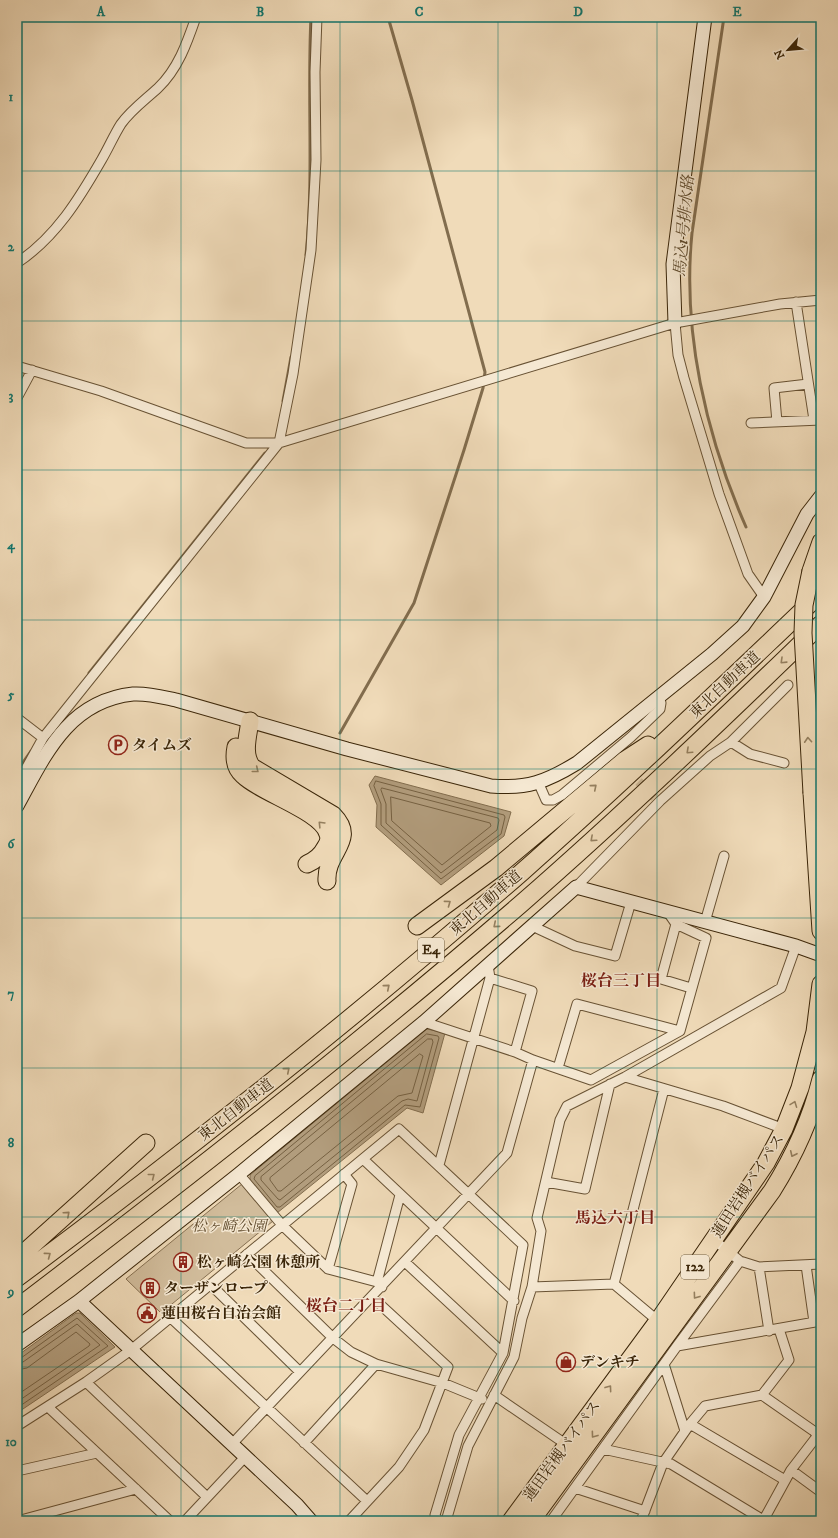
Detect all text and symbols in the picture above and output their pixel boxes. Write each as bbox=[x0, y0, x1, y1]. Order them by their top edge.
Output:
text: A bbox=[96, 4, 106, 20]
text: B bbox=[256, 4, 264, 20]
text: C bbox=[415, 4, 424, 20]
text: D bbox=[573, 4, 583, 20]
text: E bbox=[732, 4, 742, 20]
north arrow bbox=[768, 30, 808, 70]
text: N bbox=[772, 47, 788, 61]
text: 1 bbox=[9, 89, 14, 105]
water label: 馬込1号排水路 bbox=[670, 174, 698, 277]
text: 2 bbox=[8, 239, 15, 255]
text: 3 bbox=[9, 388, 14, 404]
text: 4 bbox=[6, 537, 15, 554]
street label: 東北自動車道 bbox=[686, 647, 764, 723]
one-way arrow bbox=[780, 656, 788, 664]
text: 5 bbox=[7, 687, 15, 703]
parking icon: タイムズ bbox=[107, 734, 129, 756]
place label: タイムズ bbox=[132, 736, 192, 755]
one-way arrow bbox=[804, 737, 813, 743]
one-way arrow bbox=[686, 746, 694, 754]
one-way arrow bbox=[251, 765, 259, 772]
one-way arrow bbox=[589, 785, 596, 792]
one-way arrow bbox=[318, 821, 326, 829]
one-way arrow bbox=[590, 834, 598, 841]
text: 6 bbox=[8, 836, 16, 852]
street label: 東北自動車道 bbox=[446, 866, 526, 940]
one-way arrow bbox=[444, 901, 451, 908]
one-way arrow bbox=[493, 920, 501, 928]
road number: E4 bbox=[418, 938, 444, 962]
district label: 桜台三丁目 bbox=[581, 971, 661, 991]
one-way arrow bbox=[382, 984, 390, 991]
text: 7 bbox=[8, 986, 15, 1002]
one-way arrow bbox=[282, 1067, 290, 1074]
street label: 東北自動車道 bbox=[195, 1075, 277, 1145]
one-way arrow bbox=[789, 1100, 797, 1107]
street label: 蓮田岩槻バイパス bbox=[707, 1131, 789, 1241]
text: 8 bbox=[8, 1135, 15, 1151]
one-way arrow bbox=[790, 1150, 798, 1158]
one-way arrow bbox=[147, 1174, 154, 1181]
district label: 馬込六丁目 bbox=[575, 1208, 655, 1228]
one-way arrow bbox=[63, 1212, 70, 1219]
park label: 松ヶ崎公園 bbox=[191, 1217, 269, 1236]
building icon: 松ヶ崎公園 休憩所 bbox=[172, 1251, 194, 1273]
one-way arrow bbox=[44, 1253, 51, 1260]
place label: 松ヶ崎公園 休憩所 bbox=[197, 1253, 320, 1272]
road number: 122 bbox=[681, 1255, 709, 1279]
building icon: ターザンロープ bbox=[139, 1277, 161, 1299]
place label: ターザンロープ bbox=[164, 1279, 268, 1298]
text: 9 bbox=[7, 1284, 14, 1300]
one-way arrow bbox=[694, 1292, 701, 1299]
district label: 桜台二丁目 bbox=[306, 1296, 386, 1316]
public building icon: 蓮田桜台自治会館 bbox=[136, 1302, 158, 1324]
place label: 蓮田桜台自治会館 bbox=[161, 1304, 281, 1323]
shop icon: デンキチ bbox=[555, 1351, 577, 1373]
place label: デンキチ bbox=[580, 1353, 640, 1372]
one-way arrow bbox=[604, 1385, 611, 1392]
street label: 蓮田岩槻バイパス bbox=[519, 1397, 605, 1505]
one-way arrow bbox=[592, 1430, 599, 1437]
text: 10 bbox=[5, 1434, 17, 1450]

